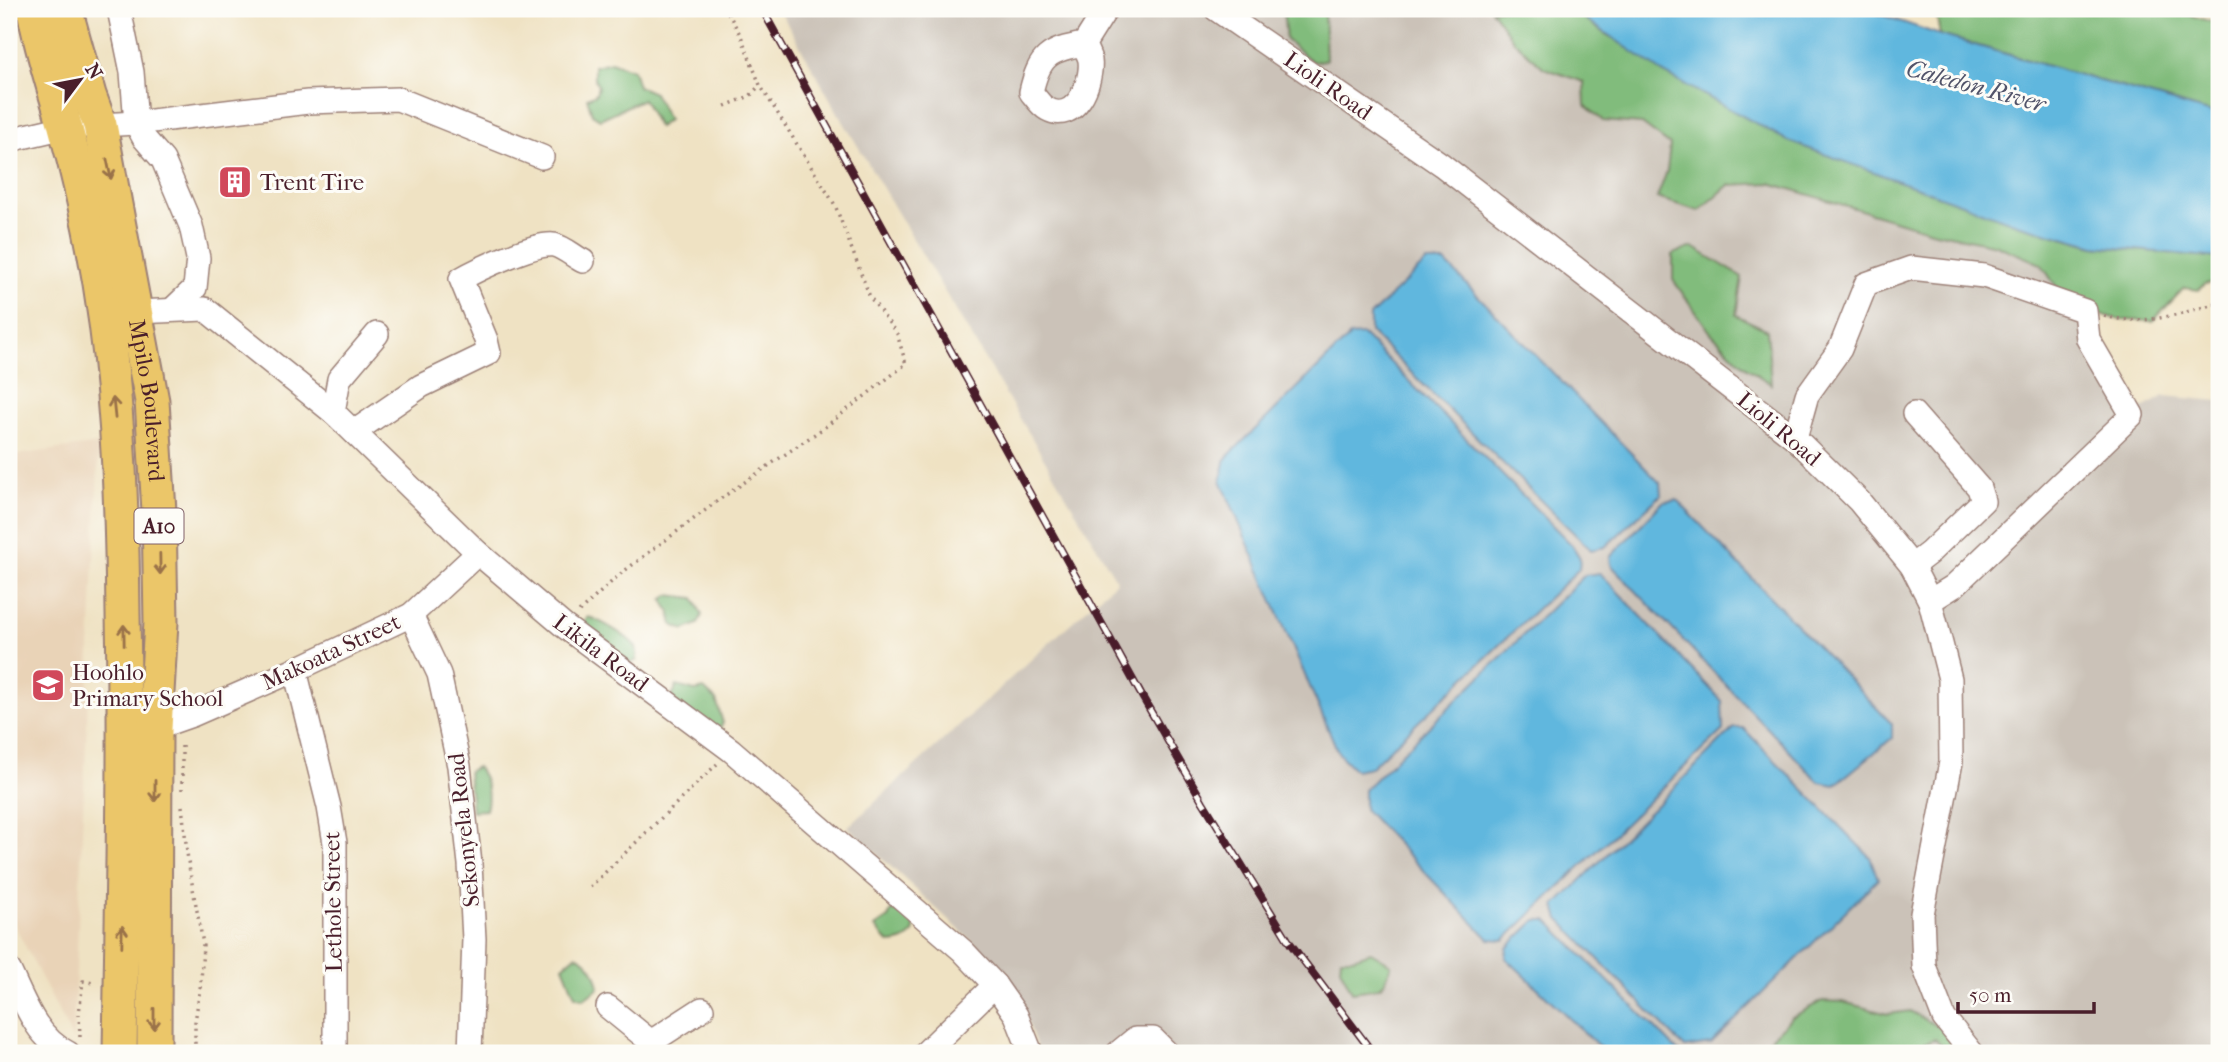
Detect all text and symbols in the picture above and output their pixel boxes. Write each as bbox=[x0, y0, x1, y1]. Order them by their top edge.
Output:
north arrow bbox=[46, 46, 116, 116]
street label: Lioli Road bbox=[1279, 46, 1378, 126]
water label: Caledon River bbox=[1903, 54, 2051, 119]
text: N bbox=[80, 60, 107, 84]
one-way arrow bbox=[103, 157, 116, 180]
building icon: Trent Tire bbox=[216, 163, 254, 201]
place label: Trent Tire bbox=[260, 169, 364, 196]
street label: Mpilo Boulevard bbox=[123, 317, 171, 483]
street label: Lioli Road bbox=[1732, 386, 1827, 472]
one-way arrow bbox=[107, 397, 120, 420]
road number: A10 bbox=[134, 508, 184, 544]
one-way arrow bbox=[153, 552, 166, 575]
street label: Makoata Street bbox=[257, 608, 405, 696]
street label: Likila Road bbox=[548, 608, 654, 698]
one-way arrow bbox=[117, 624, 131, 647]
place label: Hoohlo Primary School bbox=[72, 659, 224, 712]
school or university icon: Hoohlo Primary School bbox=[29, 666, 67, 704]
street label: Sekonyela Road bbox=[442, 751, 486, 908]
one-way arrow bbox=[148, 779, 162, 802]
street label: Lethole Street bbox=[318, 831, 348, 973]
one-way arrow bbox=[115, 925, 129, 948]
scale bar bbox=[1958, 971, 2095, 1015]
text: 50 m bbox=[1969, 983, 2012, 1007]
one-way arrow bbox=[147, 1007, 161, 1030]

